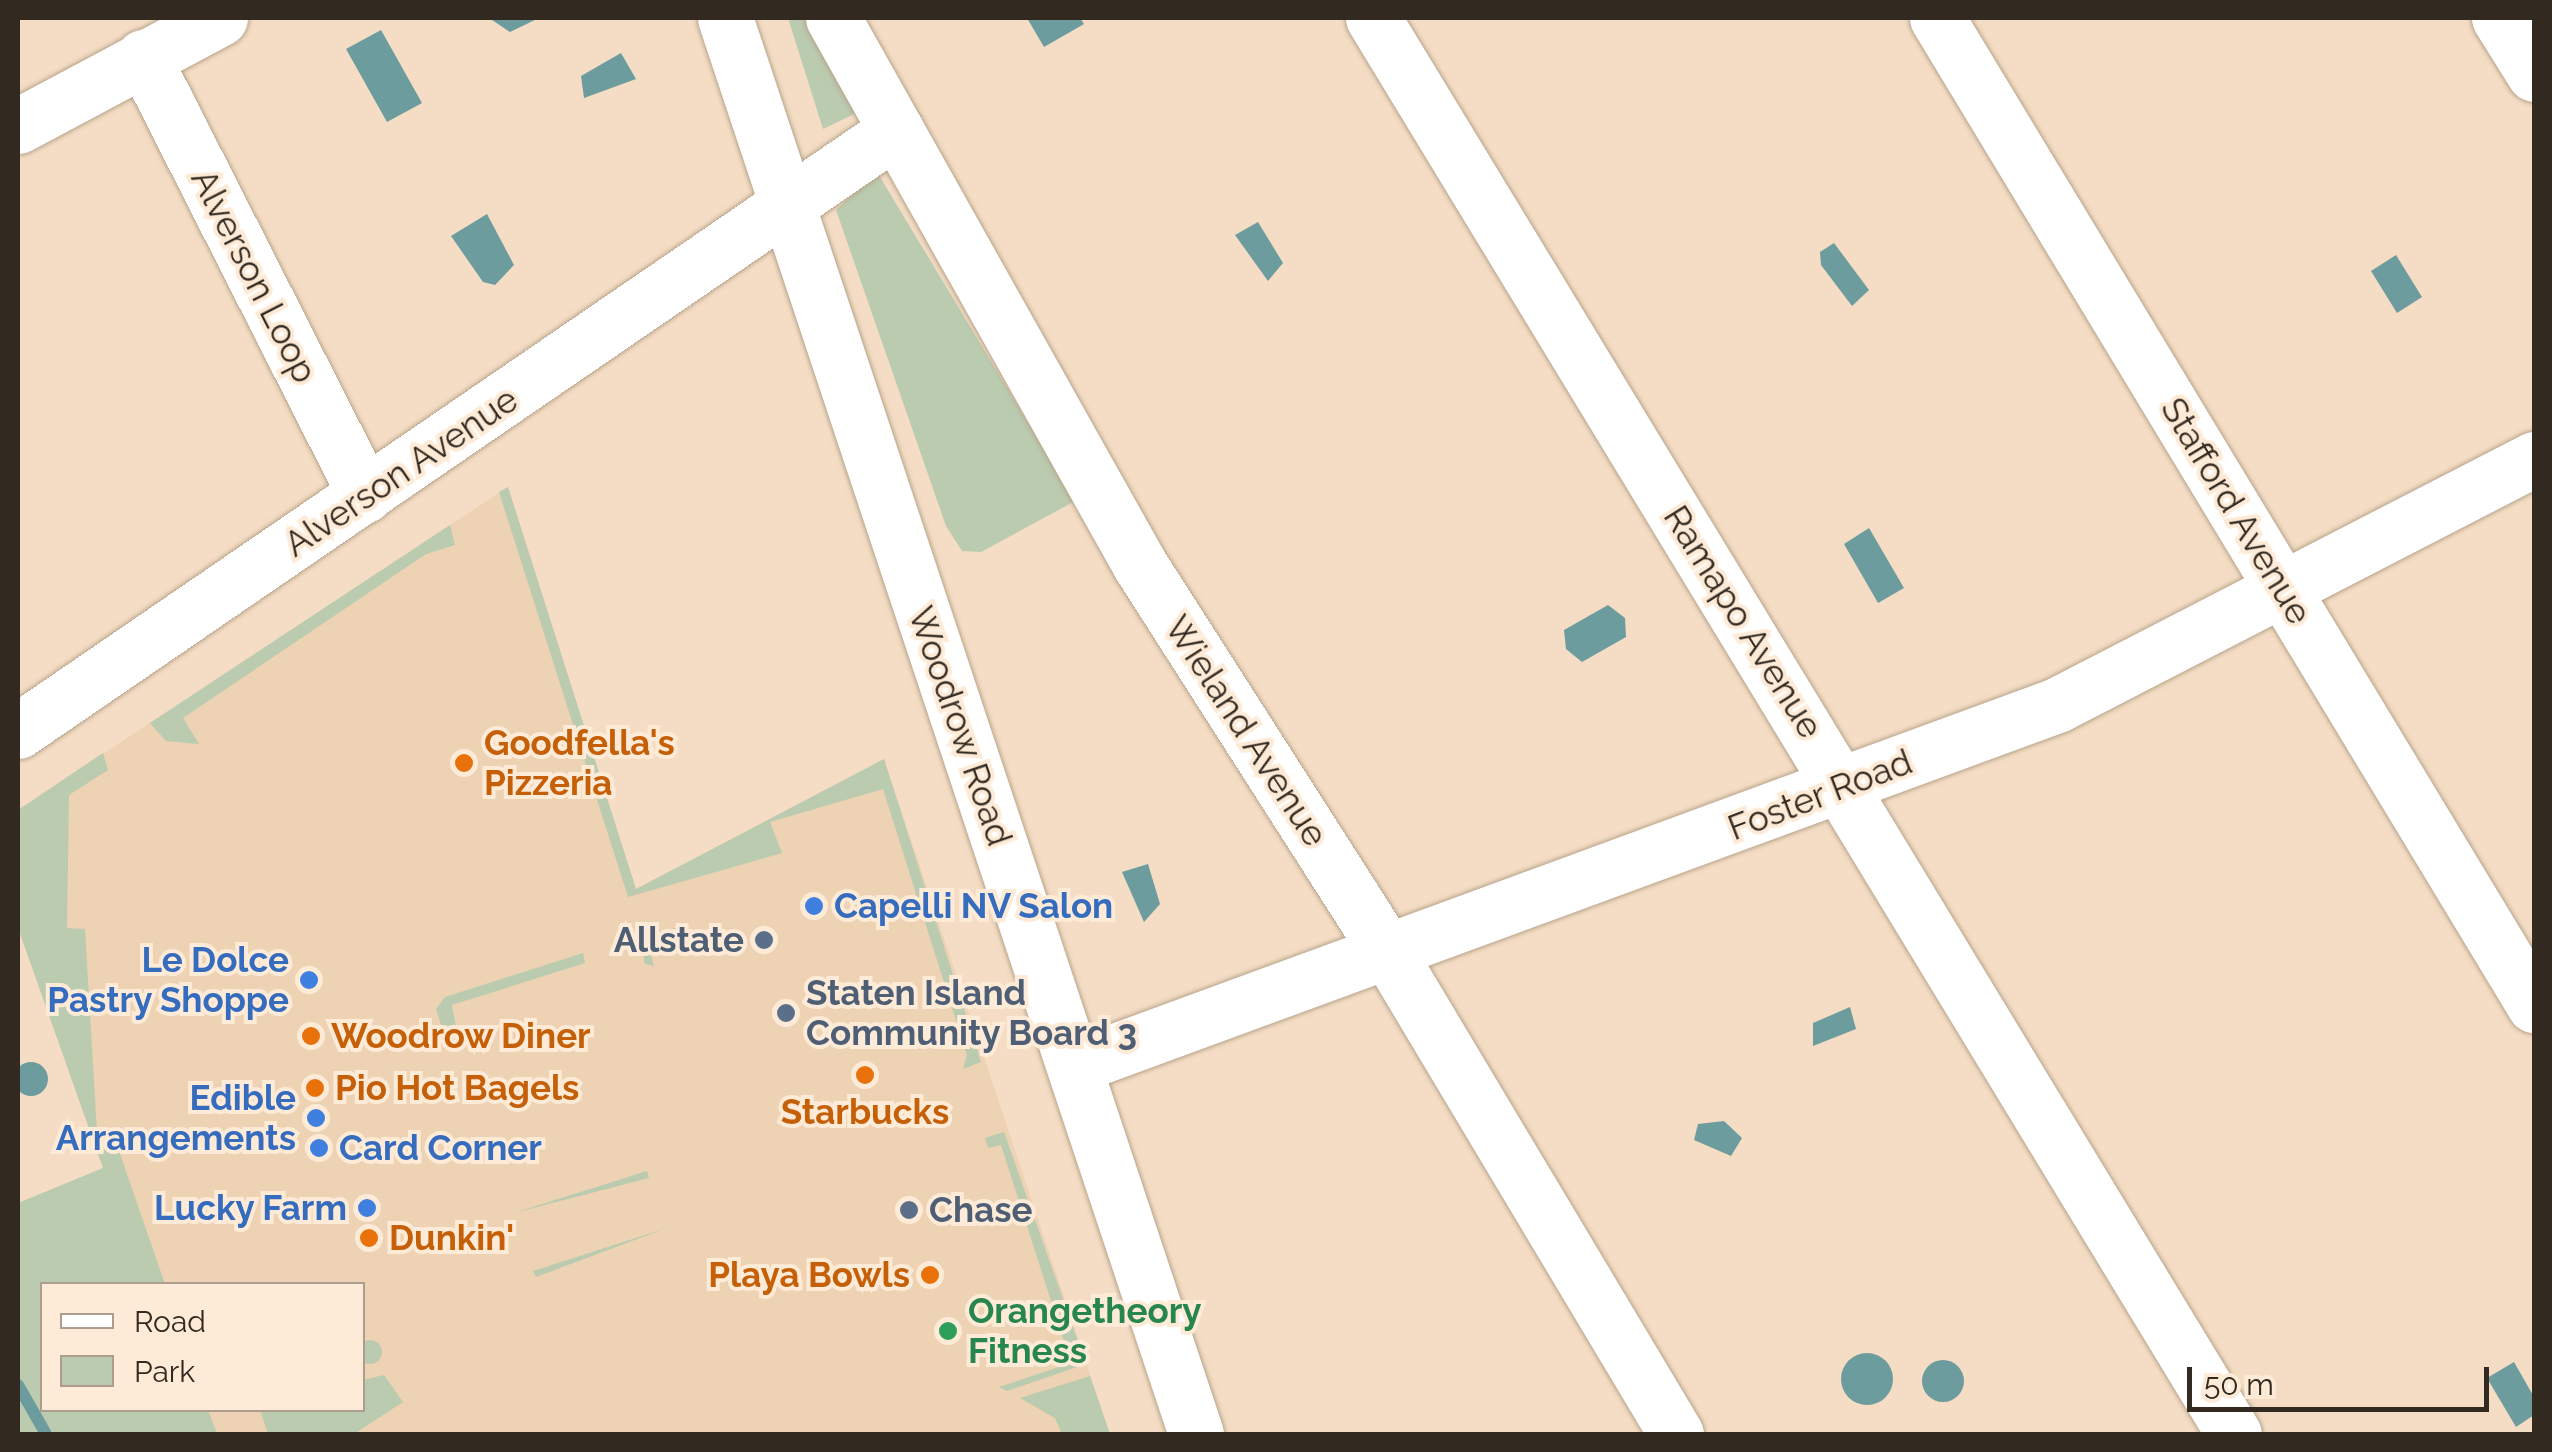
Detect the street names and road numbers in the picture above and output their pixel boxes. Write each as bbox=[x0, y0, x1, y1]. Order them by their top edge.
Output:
street label: Alverson Loop bbox=[182, 162, 326, 390]
street label: Alverson Avenue bbox=[276, 378, 526, 566]
street label: Stafford Avenue bbox=[2152, 390, 2320, 632]
street label: Ramapo Avenue bbox=[1654, 498, 1832, 746]
street label: Woodrow Road bbox=[899, 601, 1021, 851]
street label: Wieland Avenue bbox=[1156, 607, 1336, 855]
street label: Foster Road bbox=[1722, 741, 1918, 849]

